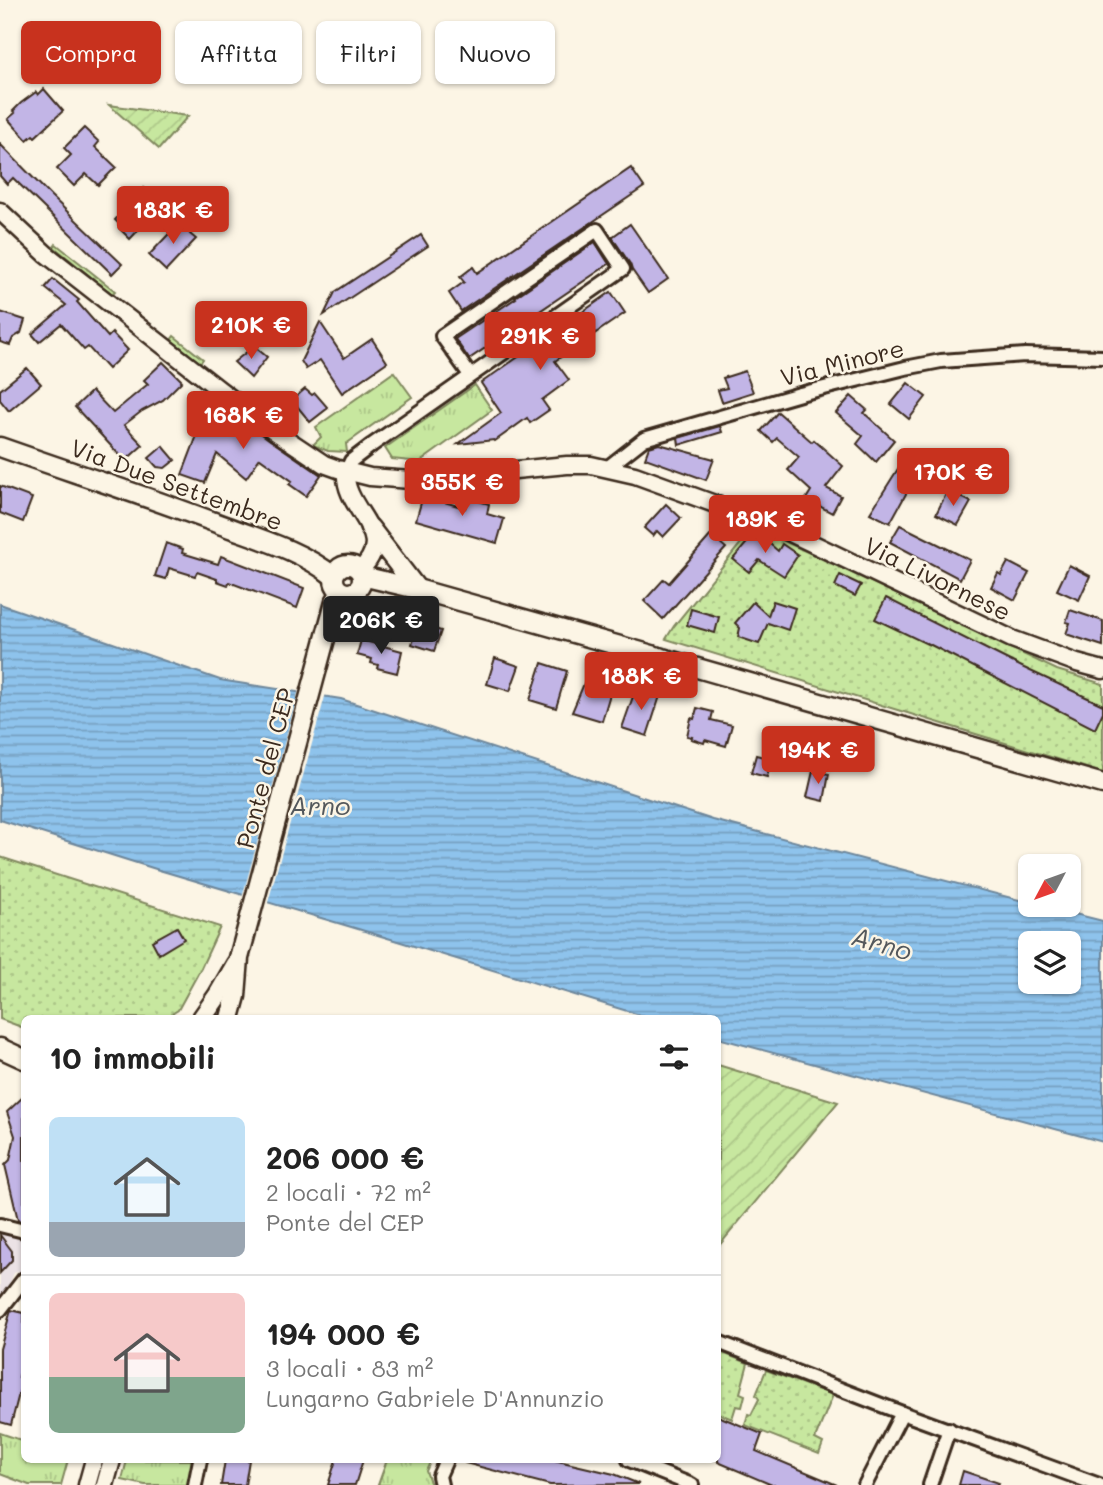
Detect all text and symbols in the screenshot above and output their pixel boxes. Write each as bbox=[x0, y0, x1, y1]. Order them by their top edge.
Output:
chip: Compra bbox=[21, 21, 161, 84]
chip: Affitta bbox=[175, 21, 302, 84]
chip: Filtri bbox=[316, 21, 421, 84]
chip: Nuovo bbox=[435, 21, 555, 84]
pin: 183K € bbox=[116, 187, 230, 246]
text: 183K € bbox=[133, 194, 213, 224]
pin: 210K € bbox=[194, 302, 308, 361]
text: 210K € bbox=[211, 309, 291, 339]
pin: 291K € bbox=[483, 312, 597, 372]
text: 291K € bbox=[501, 320, 579, 350]
street label: Via Minore bbox=[777, 332, 907, 392]
pin: 168K € bbox=[186, 392, 300, 451]
text: 168K € bbox=[203, 399, 283, 429]
street label: Via Due Settembre bbox=[67, 431, 287, 537]
pin: 170K € bbox=[896, 448, 1010, 508]
text: 170K € bbox=[913, 456, 993, 486]
pin: 355K € bbox=[405, 458, 519, 518]
text: 355K € bbox=[421, 466, 503, 496]
pin: 189K € bbox=[708, 496, 822, 555]
text: 189K € bbox=[725, 503, 805, 533]
street label: Via Livornese bbox=[860, 529, 1016, 627]
pin: 206K € bbox=[324, 596, 438, 656]
text: 206K € bbox=[339, 604, 423, 634]
pin: 188K € bbox=[584, 652, 698, 712]
text: 188K € bbox=[601, 660, 681, 690]
street label: Ponte del CEP bbox=[229, 684, 301, 852]
pin: 194K € bbox=[761, 726, 875, 786]
text: 194K € bbox=[778, 734, 858, 764]
water label: Arno bbox=[290, 788, 350, 822]
north arrow bbox=[1018, 854, 1082, 917]
map controls bbox=[1018, 854, 1081, 994]
water label: Arno bbox=[848, 918, 916, 968]
button: layers bbox=[1018, 931, 1081, 994]
text: 10 immobili bbox=[49, 1037, 216, 1077]
icon: filters bbox=[655, 1038, 693, 1076]
text: 206 000 € bbox=[266, 1137, 424, 1177]
icon: home bbox=[105, 1145, 189, 1229]
text: 2 locali · 72 m² bbox=[266, 1177, 431, 1207]
text: Ponte del CEP bbox=[266, 1207, 424, 1237]
text: 194 000 € bbox=[266, 1313, 420, 1353]
icon: home bbox=[105, 1321, 189, 1405]
text: 3 locali · 83 m² bbox=[266, 1353, 433, 1383]
text: Lungarno Gabriele D'Annunzio bbox=[266, 1383, 604, 1413]

